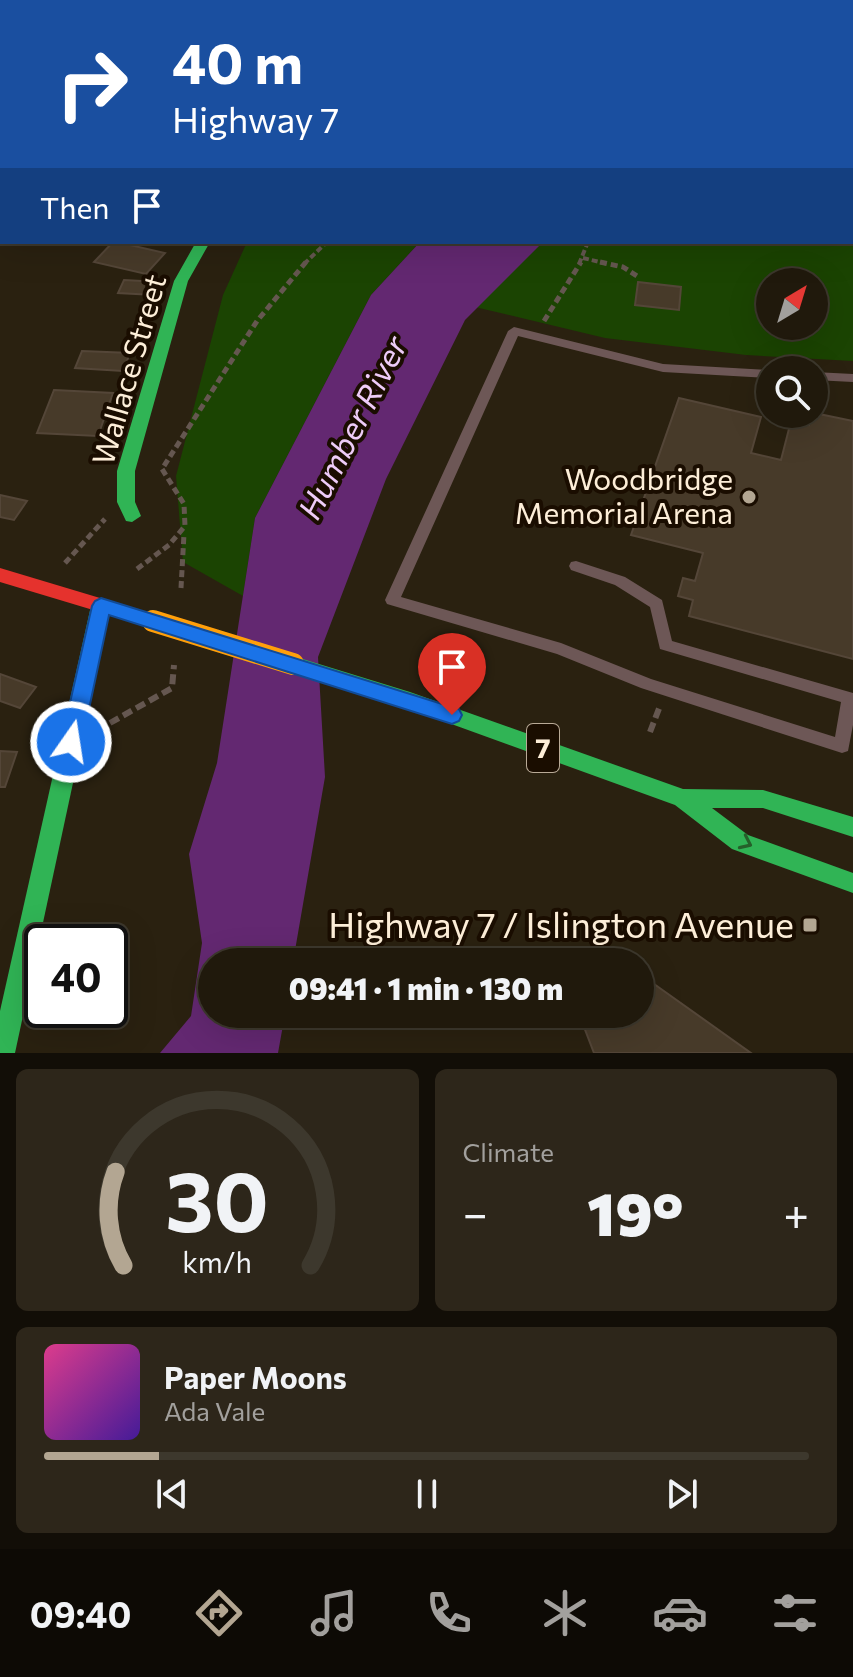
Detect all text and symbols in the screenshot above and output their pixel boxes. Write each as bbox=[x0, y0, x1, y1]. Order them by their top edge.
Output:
text: 40 m bbox=[172, 27, 303, 96]
icon: right bbox=[40, 32, 144, 136]
text: Highway 7 bbox=[172, 96, 339, 140]
icon: arrive bbox=[125, 184, 169, 228]
text: Then bbox=[40, 188, 109, 225]
north arrow bbox=[756, 268, 828, 340]
map controls bbox=[756, 268, 828, 428]
street label: Wallace Street bbox=[83, 270, 173, 469]
water label: Humber River bbox=[288, 328, 415, 525]
button: search bbox=[756, 356, 828, 428]
place label: Woodbridge Memorial Arena bbox=[515, 459, 733, 530]
marker: Woodbridge Memorial Arena bbox=[740, 488, 758, 506]
pin bbox=[418, 633, 486, 715]
icon: arrive bbox=[430, 645, 474, 689]
position arrow bbox=[29, 700, 113, 784]
road number: 7 bbox=[527, 724, 559, 772]
one-way arrow bbox=[738, 833, 753, 849]
place label: Highway 7 / Islington Avenue bbox=[328, 901, 794, 945]
marker: Highway 7 / Islington Avenue bbox=[801, 916, 819, 934]
speed limit sign: 40 bbox=[24, 924, 128, 1028]
text: 09:41 · 1 min · 130 m bbox=[289, 969, 563, 1006]
text: Climate bbox=[463, 1136, 554, 1167]
text: 30 bbox=[165, 1147, 269, 1249]
text: 19° bbox=[587, 1175, 683, 1248]
text: − bbox=[463, 1185, 488, 1239]
text: + bbox=[783, 1185, 809, 1239]
text: km/h bbox=[182, 1244, 252, 1279]
text: Paper Moons bbox=[164, 1358, 347, 1395]
text: Ada Vale bbox=[164, 1395, 265, 1426]
icon: previous bbox=[150, 1472, 194, 1516]
icon: pause bbox=[405, 1472, 449, 1516]
icon: next bbox=[660, 1472, 704, 1516]
icon: directions bbox=[191, 1585, 247, 1641]
icon: music bbox=[306, 1585, 362, 1641]
icon: phone bbox=[421, 1585, 477, 1641]
icon: climate bbox=[537, 1585, 593, 1641]
icon: car bbox=[652, 1585, 708, 1641]
icon: filters bbox=[767, 1585, 823, 1641]
text: 09:40 bbox=[30, 1591, 131, 1635]

